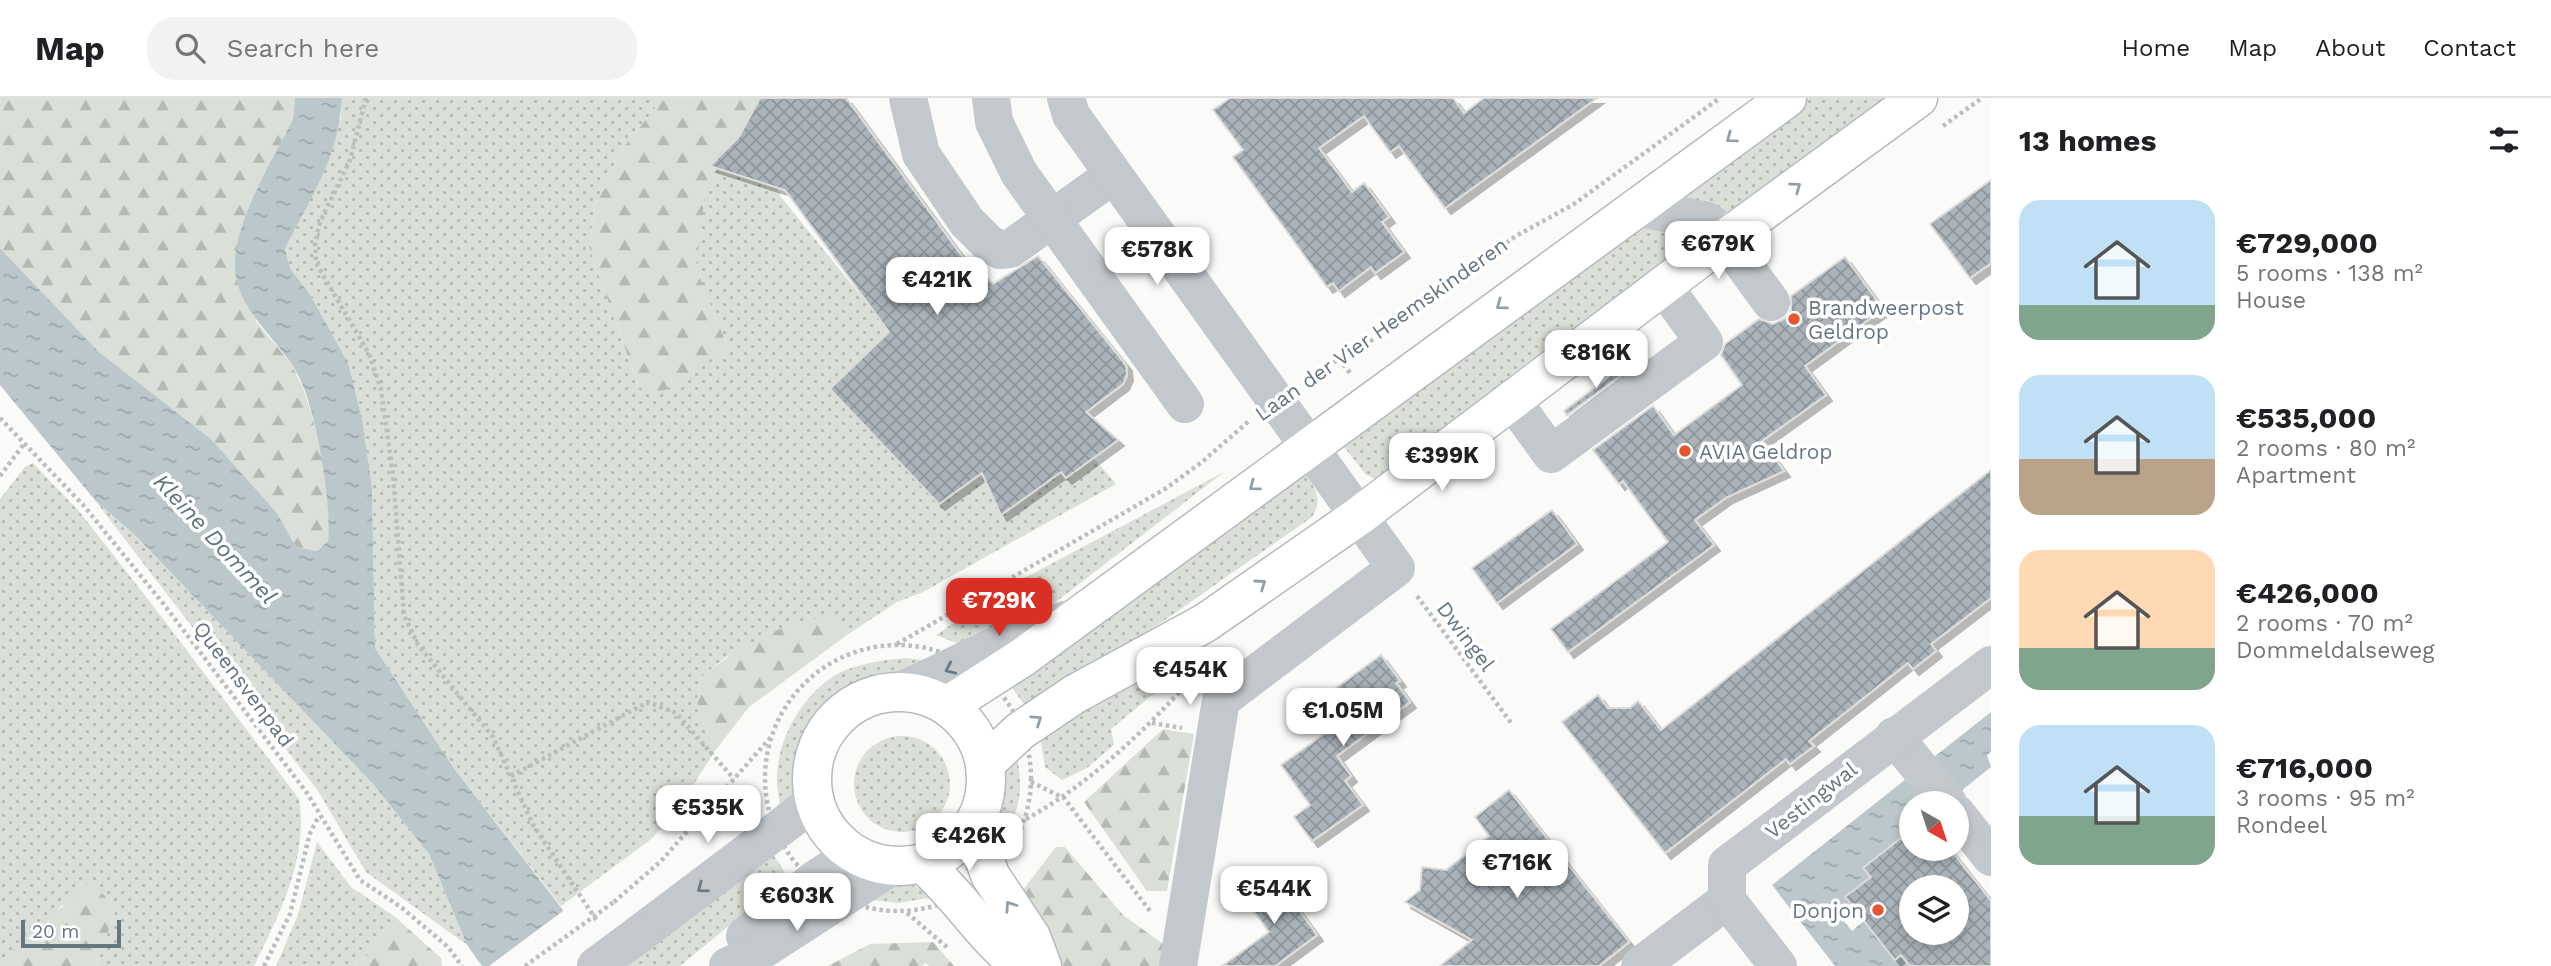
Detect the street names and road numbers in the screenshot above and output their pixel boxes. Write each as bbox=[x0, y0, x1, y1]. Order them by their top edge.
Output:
street label: Laan der Vier Heemskinderen bbox=[1250, 232, 1512, 426]
street label: Dwingel bbox=[1432, 596, 1501, 676]
street label: Queensvenpad bbox=[189, 616, 299, 752]
street label: Vestingwal bbox=[1760, 756, 1862, 844]

